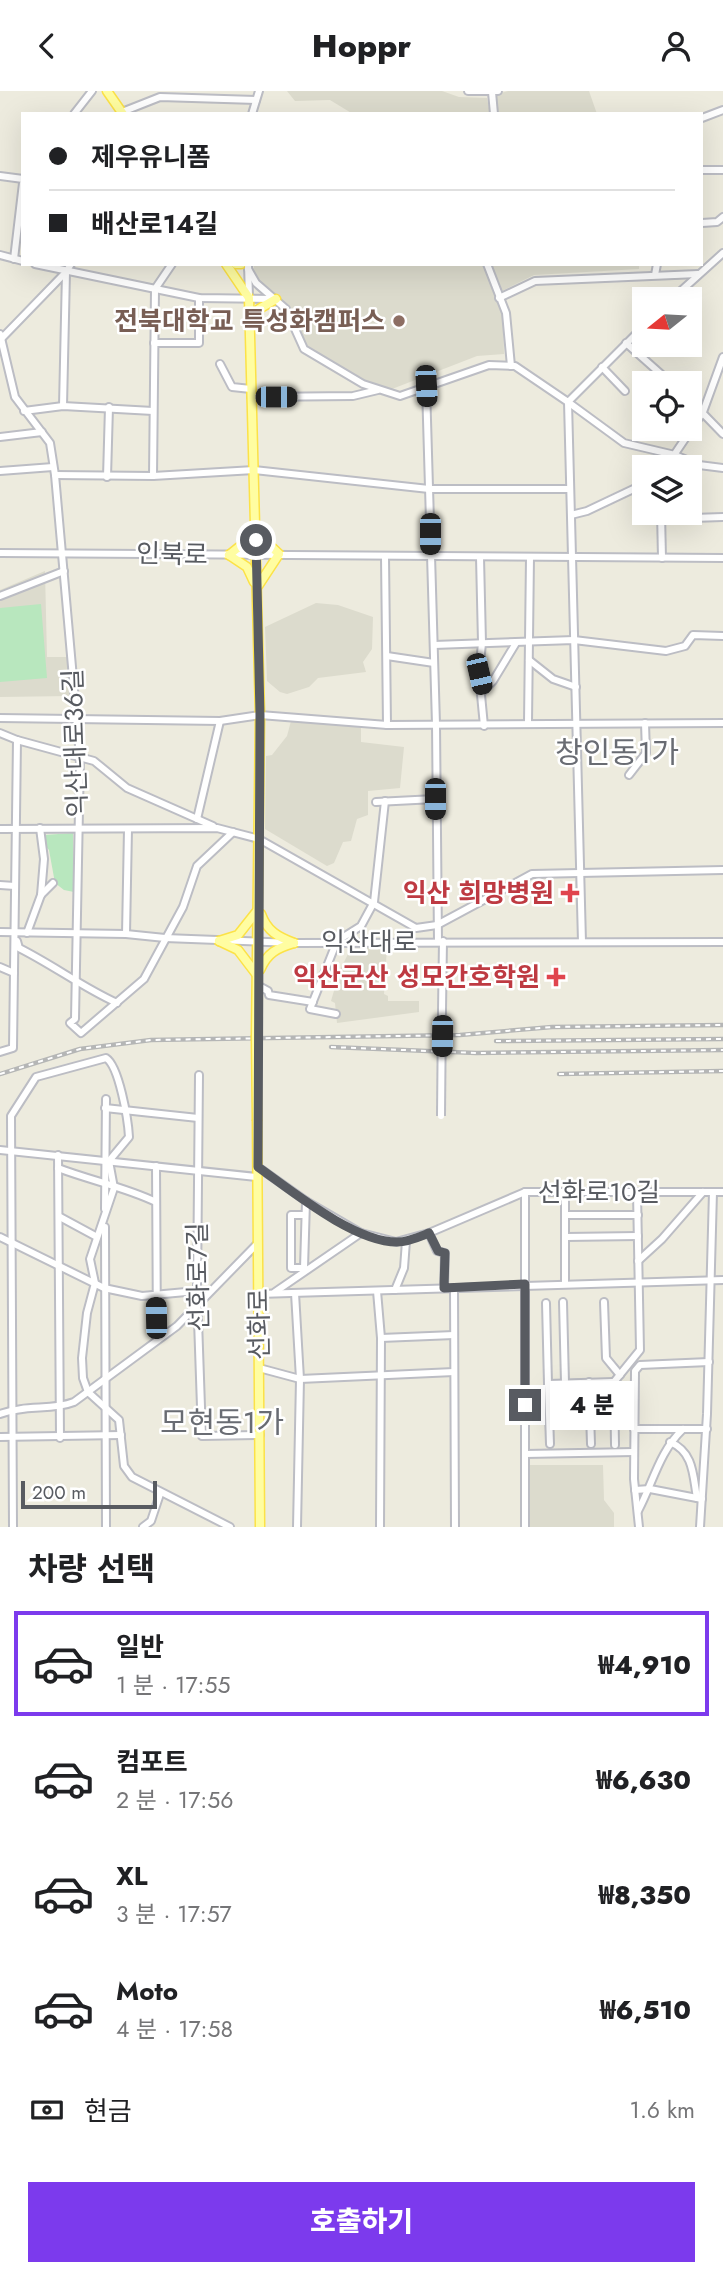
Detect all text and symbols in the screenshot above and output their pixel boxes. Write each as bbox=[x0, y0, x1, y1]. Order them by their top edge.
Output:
text: Hoppr bbox=[312, 23, 411, 69]
icon: back bbox=[28, 27, 66, 65]
icon: person bbox=[657, 27, 695, 65]
text: 제우유니폼 bbox=[91, 138, 211, 176]
text: 배산로14길 bbox=[91, 205, 218, 243]
north arrow bbox=[632, 287, 702, 357]
map controls bbox=[632, 287, 702, 525]
place label: 전북대학교 특성화캠퍼스 bbox=[114, 302, 385, 340]
marker: 전북대학교 특성화캠퍼스 bbox=[391, 313, 407, 329]
car bbox=[415, 364, 438, 408]
button: locate bbox=[632, 371, 702, 441]
car bbox=[256, 387, 298, 408]
button: layers bbox=[632, 455, 702, 525]
car bbox=[420, 513, 441, 555]
route start bbox=[240, 524, 272, 556]
street label: 인북로 bbox=[136, 534, 208, 574]
car bbox=[465, 651, 494, 697]
street label: 익산대로36길 bbox=[53, 668, 97, 818]
district label: 창인동1가 bbox=[555, 731, 679, 774]
car bbox=[425, 778, 446, 820]
place label: 익산 희망병원 bbox=[403, 874, 554, 912]
marker: 익산 희망병원 bbox=[560, 883, 580, 903]
street label: 익산대로 bbox=[321, 923, 417, 961]
place label: 익산군산 성모간호학원 bbox=[293, 958, 540, 996]
marker: 익산군산 성모간호학원 bbox=[546, 967, 566, 987]
car bbox=[432, 1015, 453, 1057]
street label: 선화로10길 bbox=[538, 1173, 660, 1211]
street label: 선화로7길 bbox=[178, 1222, 218, 1332]
street label: 선화로 bbox=[239, 1288, 279, 1360]
car bbox=[146, 1297, 167, 1339]
callout: 4 분 bbox=[550, 1381, 634, 1429]
text: 4 분 bbox=[570, 1388, 614, 1422]
route end bbox=[509, 1389, 541, 1421]
district label: 모현동1가 bbox=[160, 1401, 284, 1444]
scale bar bbox=[21, 1478, 158, 1510]
text: 200 m bbox=[32, 1479, 86, 1506]
text: 차량 선택 bbox=[28, 1546, 155, 1592]
text: 일반 bbox=[116, 1628, 164, 1666]
icon: car bbox=[32, 1632, 95, 1695]
text: ₩4,910 bbox=[598, 1646, 691, 1684]
text: 1 분 · 17:55 bbox=[116, 1668, 230, 1702]
text: 컴포트 bbox=[116, 1743, 188, 1781]
icon: car bbox=[32, 1747, 95, 1810]
text: ₩6,630 bbox=[596, 1761, 691, 1799]
text: 2 분 · 17:56 bbox=[116, 1783, 233, 1817]
text: XL bbox=[116, 1857, 148, 1895]
icon: car bbox=[32, 1862, 95, 1925]
text: ₩8,350 bbox=[599, 1876, 691, 1914]
text: 3 분 · 17:57 bbox=[116, 1897, 232, 1931]
text: Moto bbox=[116, 1972, 178, 2010]
icon: car bbox=[32, 1977, 95, 2040]
text: ₩6,510 bbox=[600, 1991, 691, 2029]
text: 4 분 · 17:58 bbox=[116, 2012, 233, 2046]
icon: cash bbox=[28, 2091, 66, 2129]
text: 현금 bbox=[84, 2092, 132, 2130]
text: 1.6 km bbox=[630, 2093, 695, 2127]
button: 호출하기 bbox=[28, 2182, 695, 2262]

